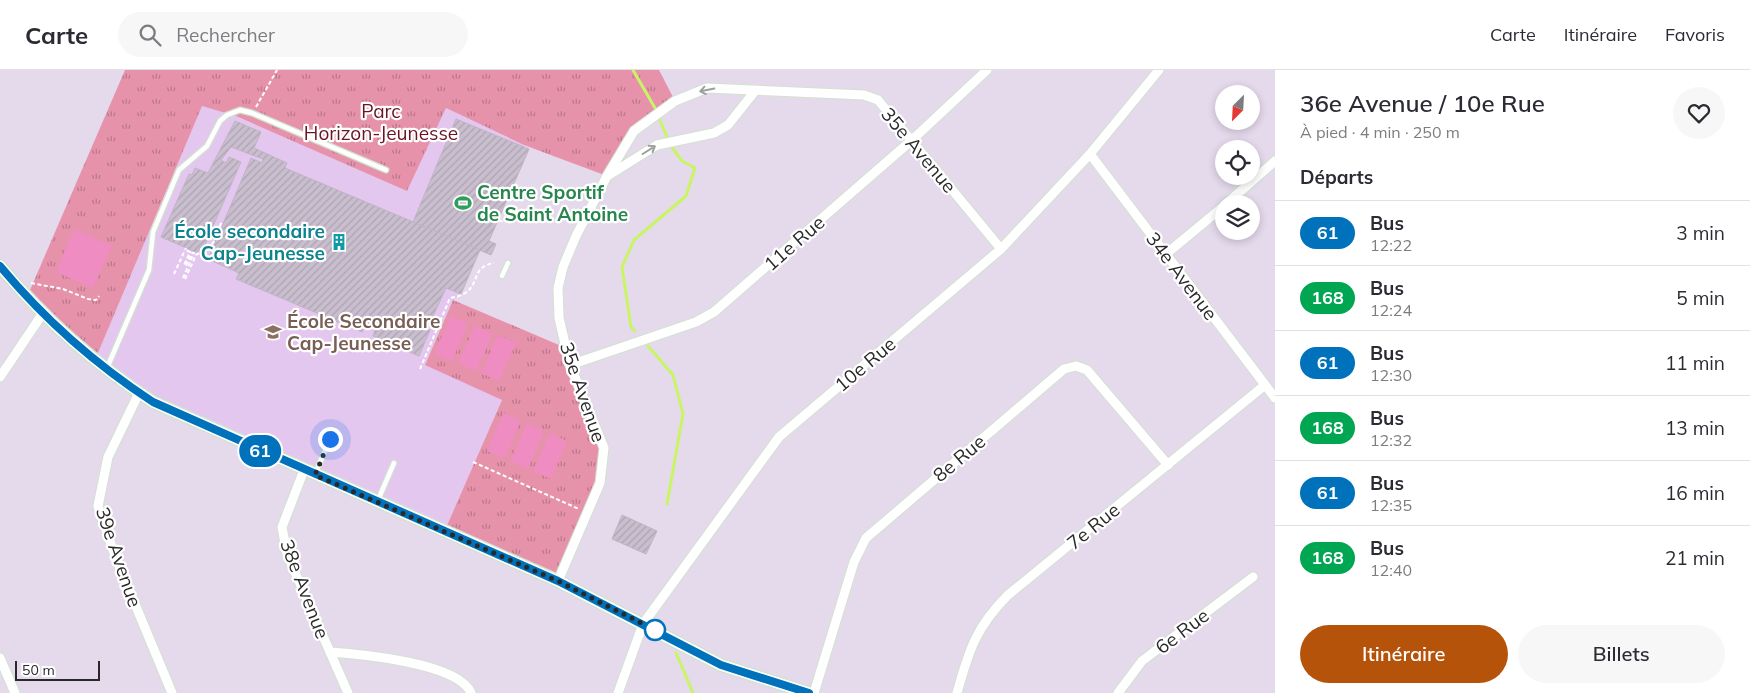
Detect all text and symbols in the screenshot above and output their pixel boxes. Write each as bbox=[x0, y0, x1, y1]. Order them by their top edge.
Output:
search box bbox=[118, 12, 468, 57]
text: Carte bbox=[25, 20, 88, 50]
icon: search bbox=[136, 21, 164, 49]
text: Rechercher bbox=[176, 23, 275, 47]
text: Carte bbox=[1490, 23, 1536, 46]
text: Itinéraire bbox=[1564, 23, 1637, 46]
text: Favoris bbox=[1665, 23, 1725, 46]
one-way arrow bbox=[699, 85, 715, 95]
north arrow bbox=[1215, 85, 1260, 130]
map controls bbox=[1215, 85, 1260, 240]
button: heart bbox=[1673, 87, 1725, 139]
text: 36e Avenue / 10e Rue bbox=[1300, 88, 1545, 118]
park label: Parc Horizon-Jeunesse bbox=[304, 99, 458, 145]
street label: 35e Avenue bbox=[876, 102, 962, 198]
text: À pied · 4 min · 250 m bbox=[1300, 122, 1460, 142]
button: locate bbox=[1215, 140, 1260, 185]
one-way arrow bbox=[641, 145, 655, 155]
text: Départs bbox=[1300, 165, 1373, 189]
place label: Centre Sportif de Saint Antoine bbox=[477, 180, 628, 226]
sports icon: Centre Sportif de Saint Antoine bbox=[453, 193, 473, 213]
button: layers bbox=[1215, 195, 1260, 240]
street label: 11e Rue bbox=[759, 210, 829, 276]
text: Bus bbox=[1370, 211, 1404, 235]
place label: École secondaire Cap-Jeunesse bbox=[174, 219, 325, 265]
text: 61 bbox=[1317, 221, 1338, 244]
text: 3 min bbox=[1676, 221, 1725, 245]
street label: 34e Avenue bbox=[1141, 227, 1223, 325]
building icon: École secondaire Cap-Jeunesse bbox=[329, 232, 349, 252]
text: 12:22 bbox=[1370, 235, 1412, 255]
text: Bus bbox=[1370, 276, 1404, 300]
text: 168 bbox=[1311, 286, 1344, 309]
text: 5 min bbox=[1676, 286, 1725, 310]
text: 12:24 bbox=[1370, 300, 1412, 320]
place label: École Secondaire Cap-Jeunesse bbox=[287, 309, 440, 355]
school or university icon: École Secondaire Cap-Jeunesse bbox=[263, 322, 283, 342]
street label: 10e Rue bbox=[829, 331, 901, 397]
street label: 35e Avenue bbox=[555, 339, 611, 445]
text: Bus bbox=[1370, 341, 1404, 365]
text: 61 bbox=[1317, 351, 1338, 374]
text: 11 min bbox=[1665, 351, 1725, 375]
text: 12:30 bbox=[1370, 365, 1412, 385]
text: Bus bbox=[1370, 406, 1404, 430]
text: 168 bbox=[1311, 416, 1344, 439]
text: 13 min bbox=[1665, 416, 1725, 440]
your location bbox=[318, 427, 343, 452]
street label: 8e Rue bbox=[928, 429, 990, 487]
text: 12:32 bbox=[1370, 430, 1412, 450]
line badge: 61 bbox=[238, 435, 282, 467]
text: 61 bbox=[249, 439, 271, 462]
text: Bus bbox=[1370, 471, 1404, 495]
text: 61 bbox=[1317, 481, 1338, 504]
text: 16 min bbox=[1665, 481, 1725, 505]
text: 12:35 bbox=[1370, 495, 1412, 515]
street label: 7e Rue bbox=[1062, 497, 1124, 555]
street label: 39e Avenue bbox=[91, 504, 147, 610]
street label: 38e Avenue bbox=[275, 536, 335, 642]
text: Bus bbox=[1370, 536, 1404, 560]
text: 168 bbox=[1311, 546, 1344, 569]
text: 21 min bbox=[1665, 546, 1725, 570]
text: 12:40 bbox=[1370, 560, 1412, 580]
street label: 6e Rue bbox=[1150, 603, 1214, 659]
unlabelled marker bbox=[644, 619, 666, 641]
button: Itinéraire bbox=[1300, 625, 1508, 683]
button: Billets bbox=[1518, 625, 1725, 683]
scale bar bbox=[15, 658, 100, 681]
text: 50 m bbox=[22, 661, 55, 679]

